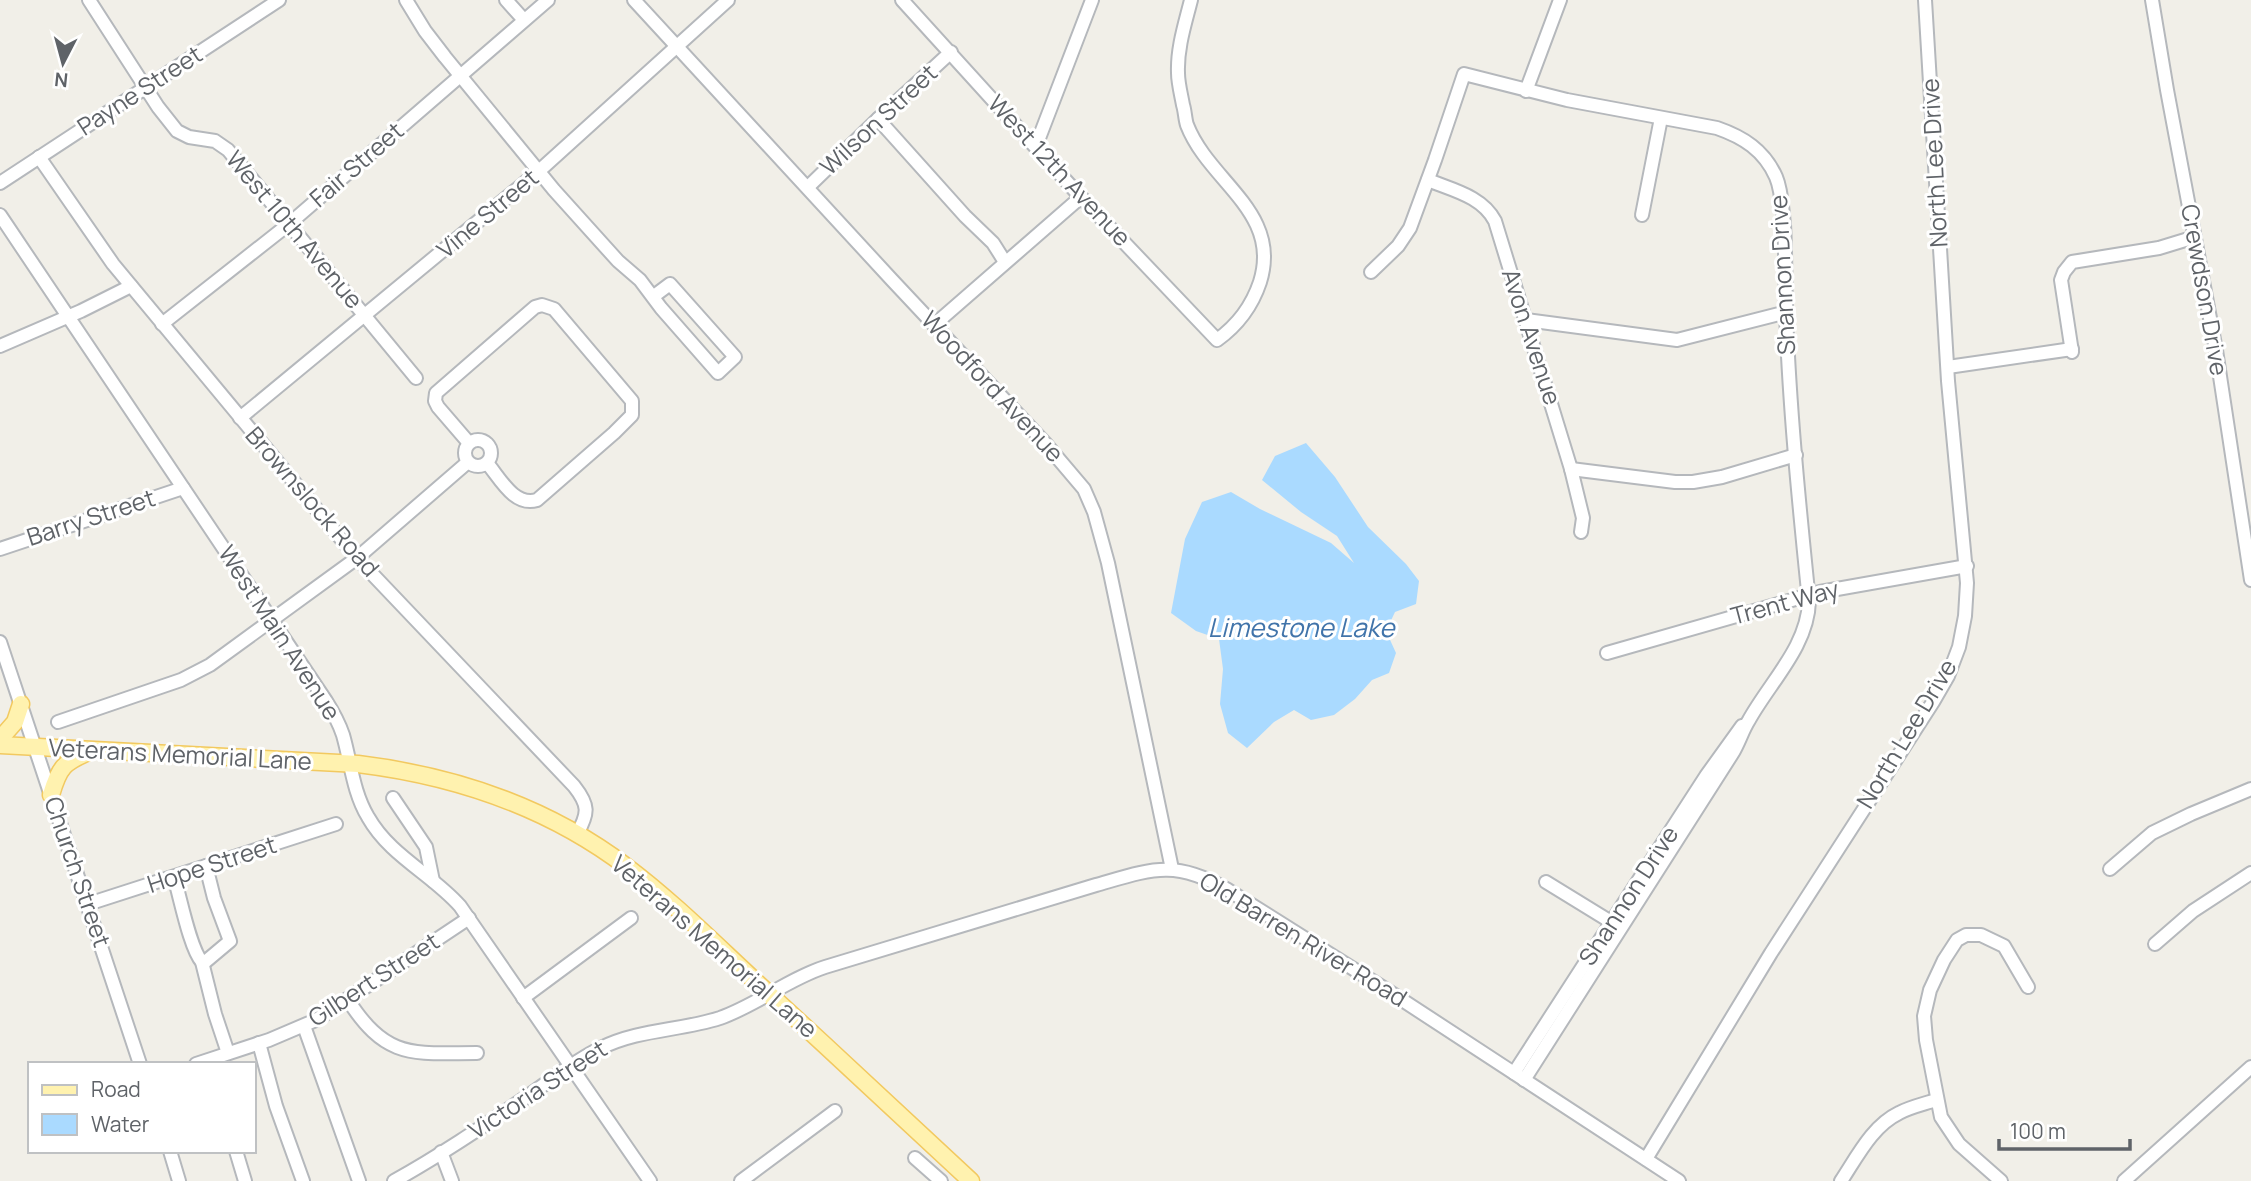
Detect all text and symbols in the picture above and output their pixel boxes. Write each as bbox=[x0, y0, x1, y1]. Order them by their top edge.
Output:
north arrow bbox=[28, 28, 98, 98]
street label: Payne Street bbox=[70, 37, 208, 142]
street label: Wilson Street bbox=[812, 56, 944, 182]
text: N bbox=[53, 66, 69, 94]
street label: North Lee Drive bbox=[1913, 78, 1954, 248]
street label: West 12th Avenue bbox=[981, 87, 1139, 253]
street label: Fair Street bbox=[302, 114, 410, 214]
street label: West 10th Avenue bbox=[219, 143, 371, 315]
street label: Vine Street bbox=[429, 161, 545, 265]
street label: Shannon Drive bbox=[1761, 194, 1802, 356]
street label: Crewdson Drive bbox=[2174, 202, 2237, 378]
street label: Avon Avenue bbox=[1495, 264, 1570, 409]
street label: Woodford Avenue bbox=[914, 303, 1072, 469]
street label: Brownslock Road bbox=[239, 419, 388, 583]
street label: Barry Street bbox=[22, 480, 159, 553]
street label: West Main Avenue bbox=[211, 538, 349, 726]
street label: Trent Way bbox=[1727, 571, 1843, 632]
water label: Limestone Lake bbox=[1208, 609, 1396, 645]
street label: North Lee Drive bbox=[1848, 652, 1963, 814]
street label: Veterans Memorial Lane bbox=[48, 730, 313, 777]
street label: Church Street bbox=[37, 792, 120, 951]
street label: Shannon Drive bbox=[1570, 819, 1685, 971]
street label: Hope Street bbox=[143, 827, 280, 900]
street label: Veterans Memorial Lane bbox=[605, 847, 825, 1045]
street label: Old Barren River Road bbox=[1194, 864, 1414, 1014]
street label: Gilbert Street bbox=[301, 924, 445, 1033]
street label: Victoria Street bbox=[461, 1032, 613, 1146]
legend bbox=[28, 1062, 256, 1153]
text: Road bbox=[91, 1075, 141, 1103]
scale bar bbox=[1999, 1108, 2130, 1152]
text: Water bbox=[91, 1110, 150, 1138]
text: 100 m bbox=[2010, 1117, 2066, 1145]

